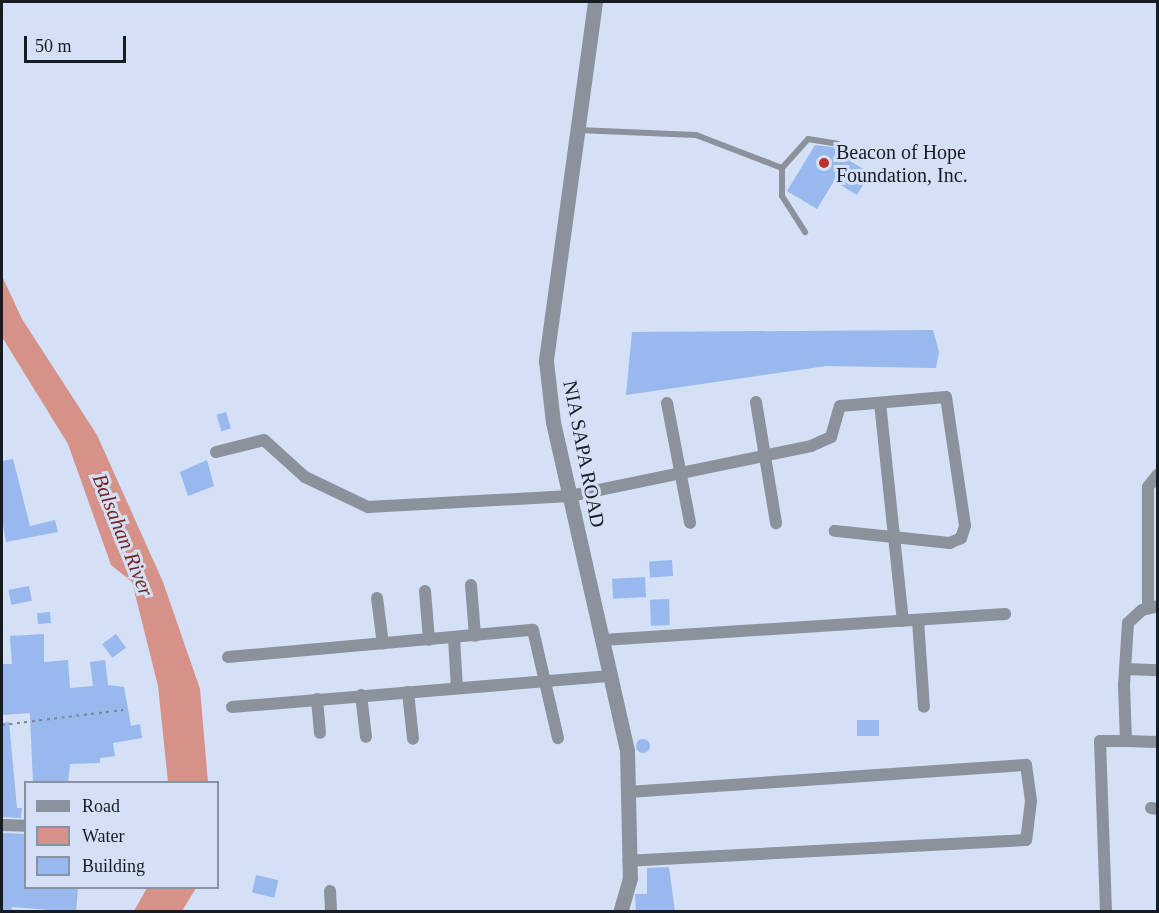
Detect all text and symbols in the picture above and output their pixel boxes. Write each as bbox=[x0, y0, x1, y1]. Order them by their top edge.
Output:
scale bar bbox=[27, 24, 129, 62]
text: 50 m bbox=[35, 36, 72, 56]
place label: Beacon of Hope Foundation, Inc. bbox=[836, 140, 968, 187]
marker: Beacon of Hope Foundation, Inc. bbox=[817, 156, 831, 170]
street label: NIA SAPA ROAD bbox=[558, 377, 610, 531]
water label: Balsahan River bbox=[87, 470, 159, 600]
legend bbox=[24, 781, 219, 889]
text: Road bbox=[82, 796, 120, 816]
text: Water bbox=[82, 826, 125, 846]
text: Building bbox=[82, 856, 145, 876]

